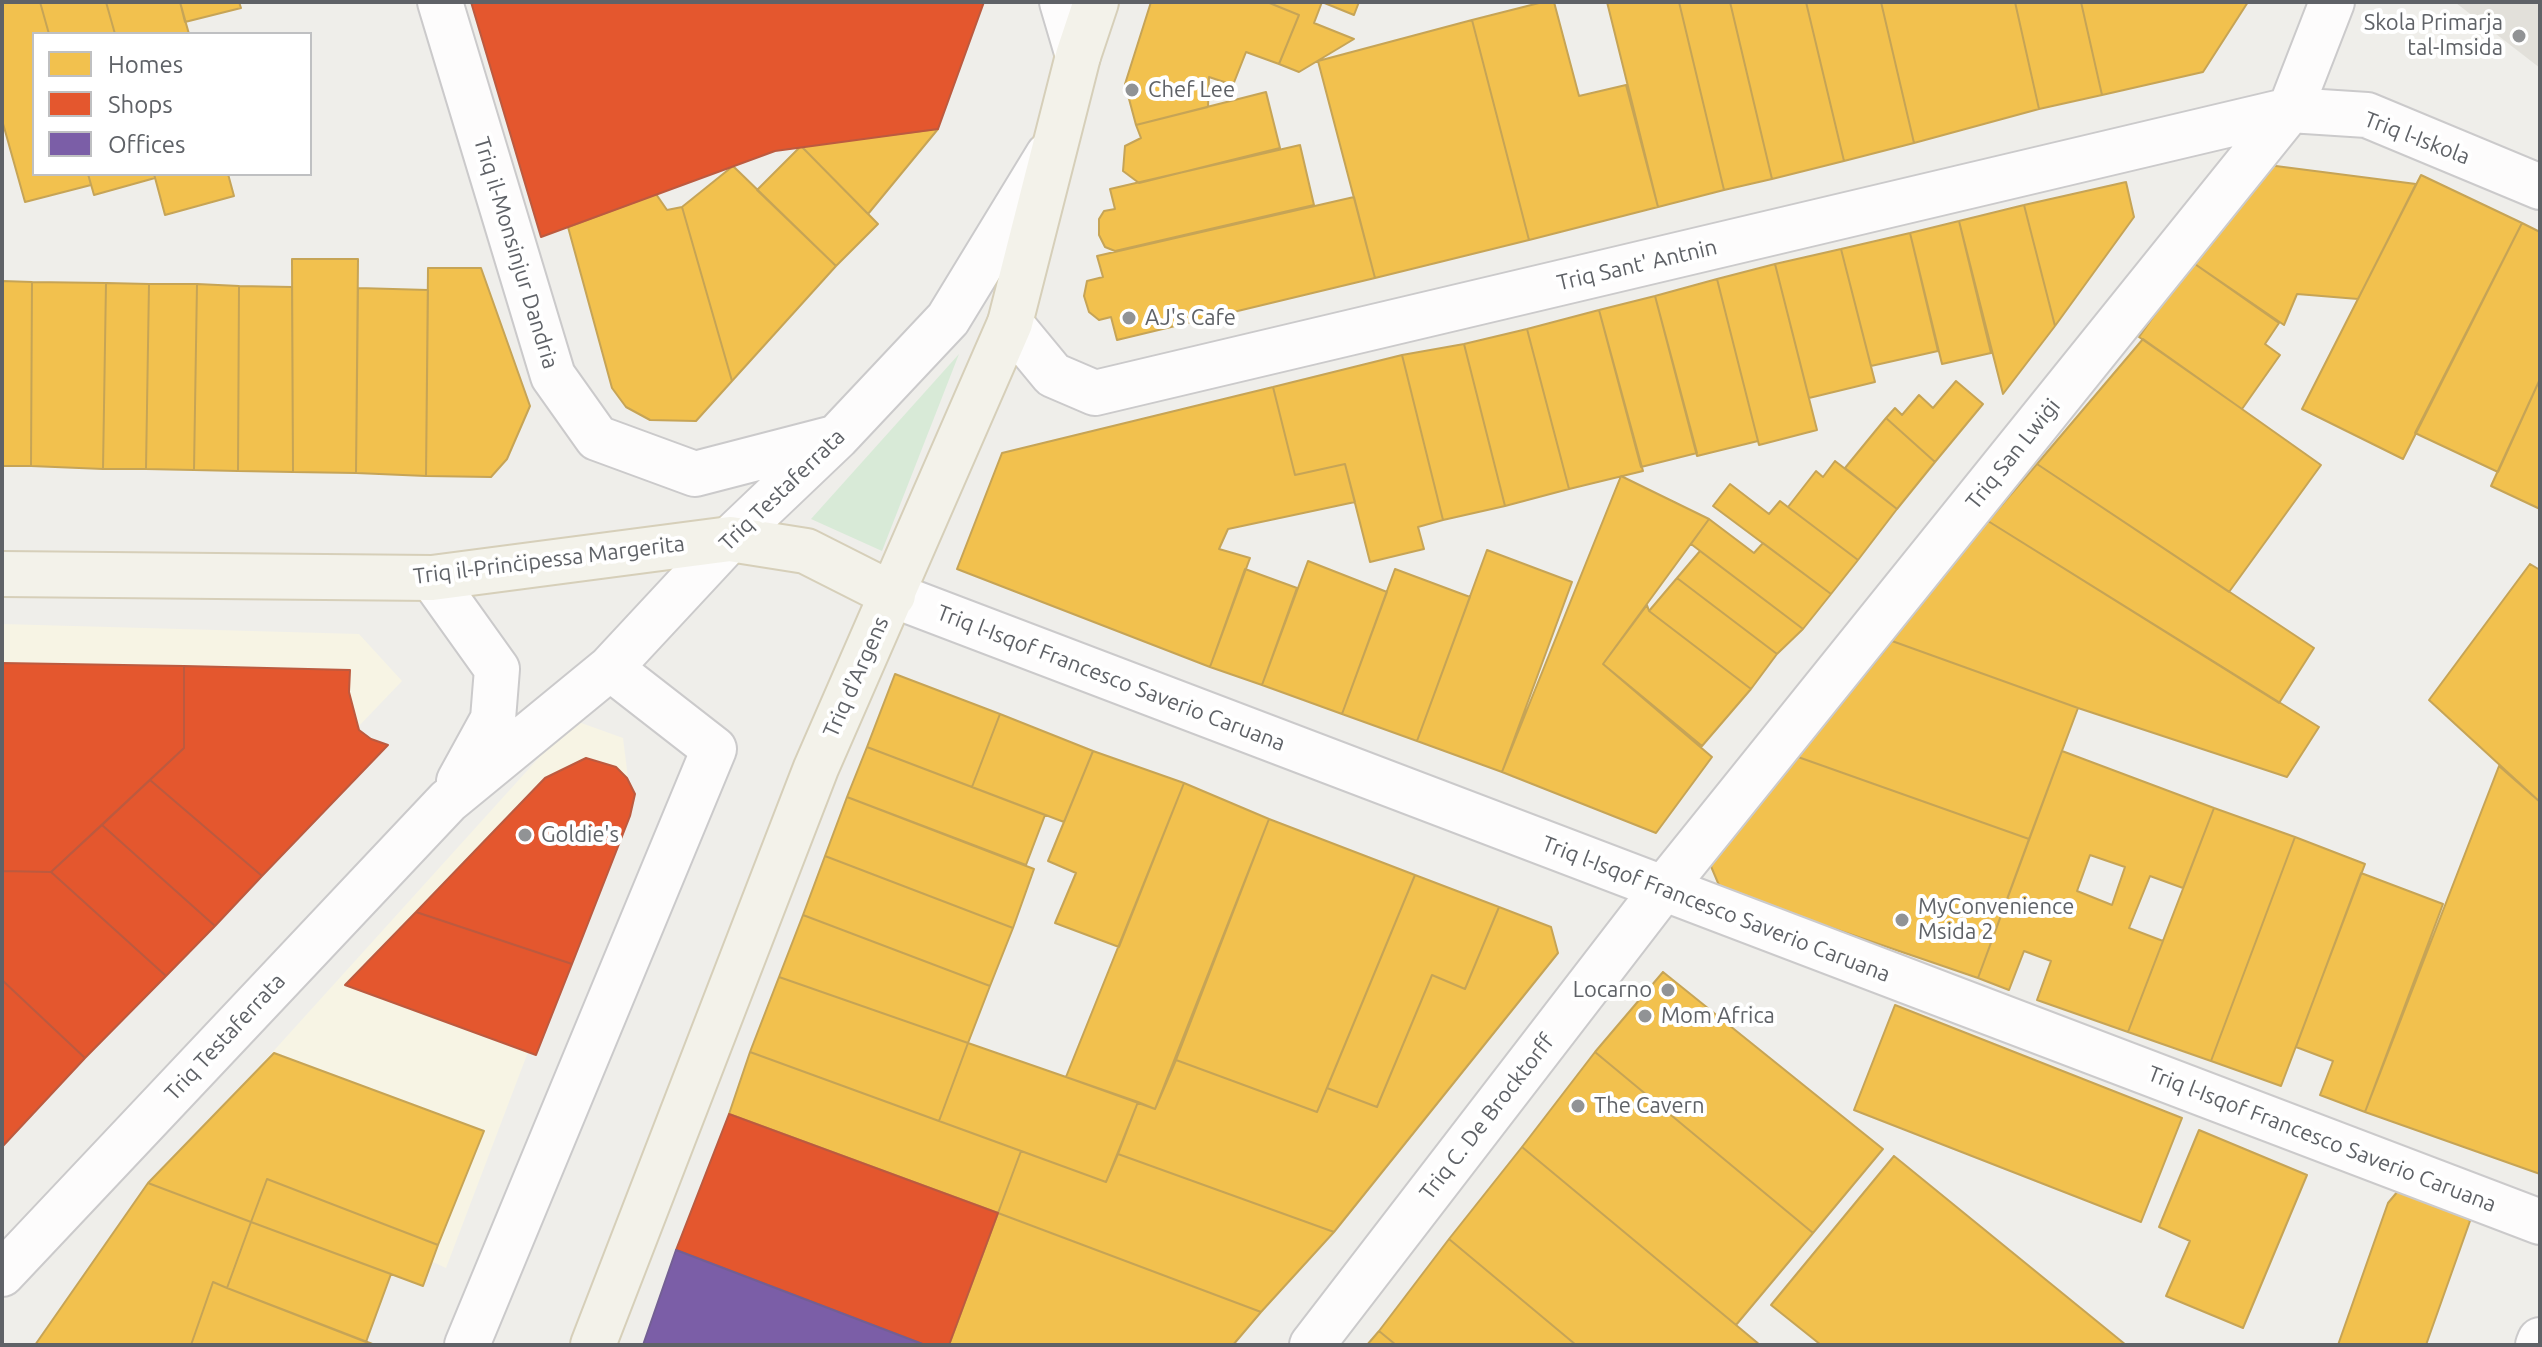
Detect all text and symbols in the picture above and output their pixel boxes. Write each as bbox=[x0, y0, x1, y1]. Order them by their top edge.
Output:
place label: Skola Primarja tal-Imsida bbox=[2364, 10, 2503, 62]
marker: Skola Primarja tal-Imsida bbox=[2510, 27, 2528, 45]
legend bbox=[32, 32, 312, 176]
text: Homes bbox=[108, 51, 183, 78]
place label: Chef Lee bbox=[1148, 77, 1235, 103]
marker: Chef Lee bbox=[1123, 81, 1141, 99]
text: Shops bbox=[108, 91, 173, 118]
street label: Triq l-Iskola bbox=[2360, 106, 2474, 170]
text: Offices bbox=[108, 131, 186, 158]
street label: Triq il-Monsinjur Dandria bbox=[468, 134, 564, 372]
street label: Triq Sant' Antnin bbox=[1554, 234, 1720, 296]
place label: AJ's Cafe bbox=[1145, 305, 1236, 331]
marker: AJ's Cafe bbox=[1120, 309, 1138, 327]
street label: Triq San Lwiġi bbox=[1960, 393, 2066, 515]
street label: Triq Testaferrata bbox=[714, 423, 850, 557]
street label: Triq il-Prinċipessa Margerita bbox=[412, 530, 686, 590]
street label: Triq l-Isqof Francesco Saverio Caruana bbox=[933, 599, 1289, 757]
street label: Triq d'Argens bbox=[818, 613, 894, 741]
place label: Goldie's bbox=[541, 822, 619, 848]
marker: Goldie's bbox=[516, 826, 534, 844]
street label: Triq l-Isqof Francesco Saverio Caruana bbox=[1538, 830, 1894, 988]
place label: MyConvenience Msida 2 bbox=[1918, 894, 2074, 946]
marker: MyConvenience Msida 2 bbox=[1893, 911, 1911, 929]
street label: Triq Testaferrata bbox=[159, 968, 291, 1106]
place label: Locarno bbox=[1573, 977, 1652, 1003]
marker: Locarno bbox=[1659, 981, 1677, 999]
place label: Mom Africa bbox=[1661, 1003, 1775, 1029]
marker: Mom Africa bbox=[1636, 1007, 1654, 1025]
street label: Triq C. De Brocktorff bbox=[1414, 1029, 1560, 1205]
street label: Triq l-Isqof Francesco Saverio Caruana bbox=[2144, 1060, 2500, 1218]
place label: The Cavern bbox=[1594, 1093, 1705, 1119]
marker: The Cavern bbox=[1569, 1097, 1587, 1115]

